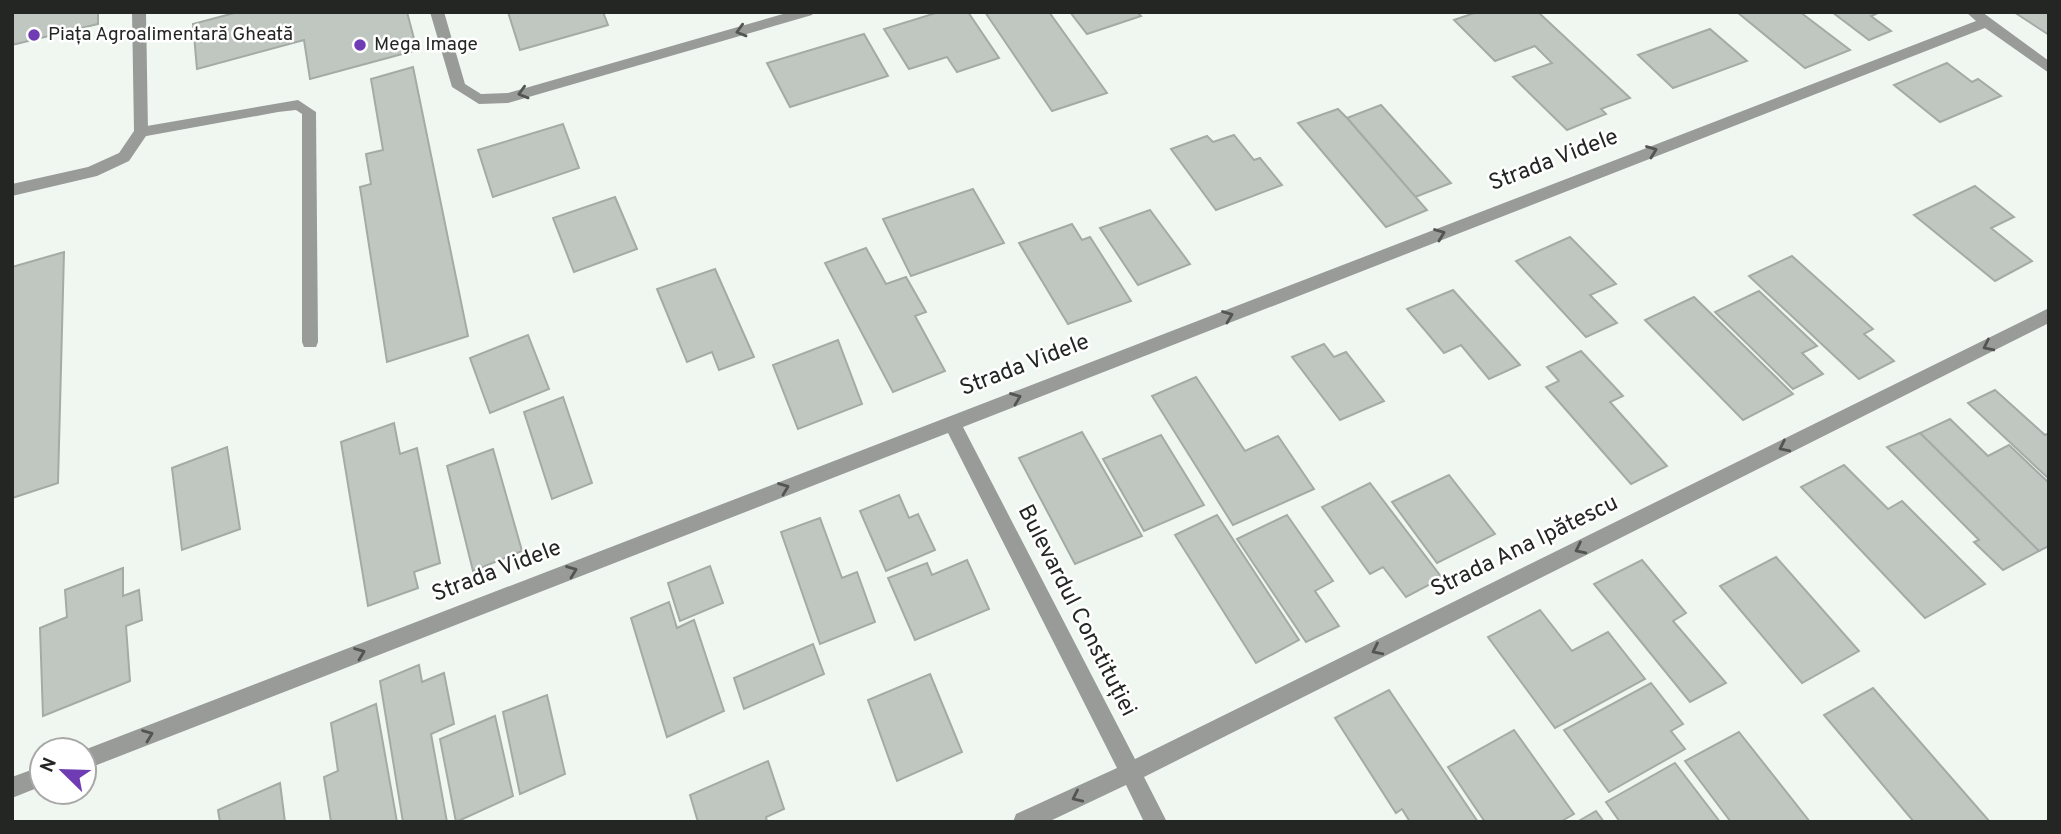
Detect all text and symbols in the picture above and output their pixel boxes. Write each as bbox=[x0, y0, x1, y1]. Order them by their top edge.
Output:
place label: Piața Agroalimentară Gheată bbox=[48, 23, 293, 47]
one-way arrow bbox=[736, 23, 748, 37]
marker: Piața Agroalimentară Gheată bbox=[26, 27, 42, 43]
place label: Mega Image bbox=[374, 33, 478, 57]
marker: Mega Image bbox=[352, 37, 368, 53]
one-way arrow bbox=[517, 85, 529, 100]
street label: Strada Videle bbox=[1485, 123, 1623, 199]
one-way arrow bbox=[1646, 146, 1658, 160]
one-way arrow bbox=[1433, 228, 1445, 242]
one-way arrow bbox=[1221, 310, 1233, 324]
street label: Strada Videle bbox=[956, 328, 1094, 404]
one-way arrow bbox=[1983, 337, 1995, 351]
one-way arrow bbox=[1009, 393, 1021, 407]
one-way arrow bbox=[1779, 439, 1791, 453]
one-way arrow bbox=[777, 483, 789, 497]
street label: Strada Ana Ipătescu bbox=[1427, 489, 1623, 605]
street label: Bulevardul Constituției bbox=[1010, 500, 1142, 722]
street label: Strada Videle bbox=[428, 534, 566, 610]
one-way arrow bbox=[1575, 540, 1587, 554]
one-way arrow bbox=[565, 565, 577, 579]
one-way arrow bbox=[1372, 641, 1384, 655]
one-way arrow bbox=[353, 647, 365, 661]
one-way arrow bbox=[141, 730, 153, 744]
north arrow bbox=[28, 736, 98, 806]
text: N bbox=[35, 754, 63, 776]
one-way arrow bbox=[1072, 789, 1084, 803]

